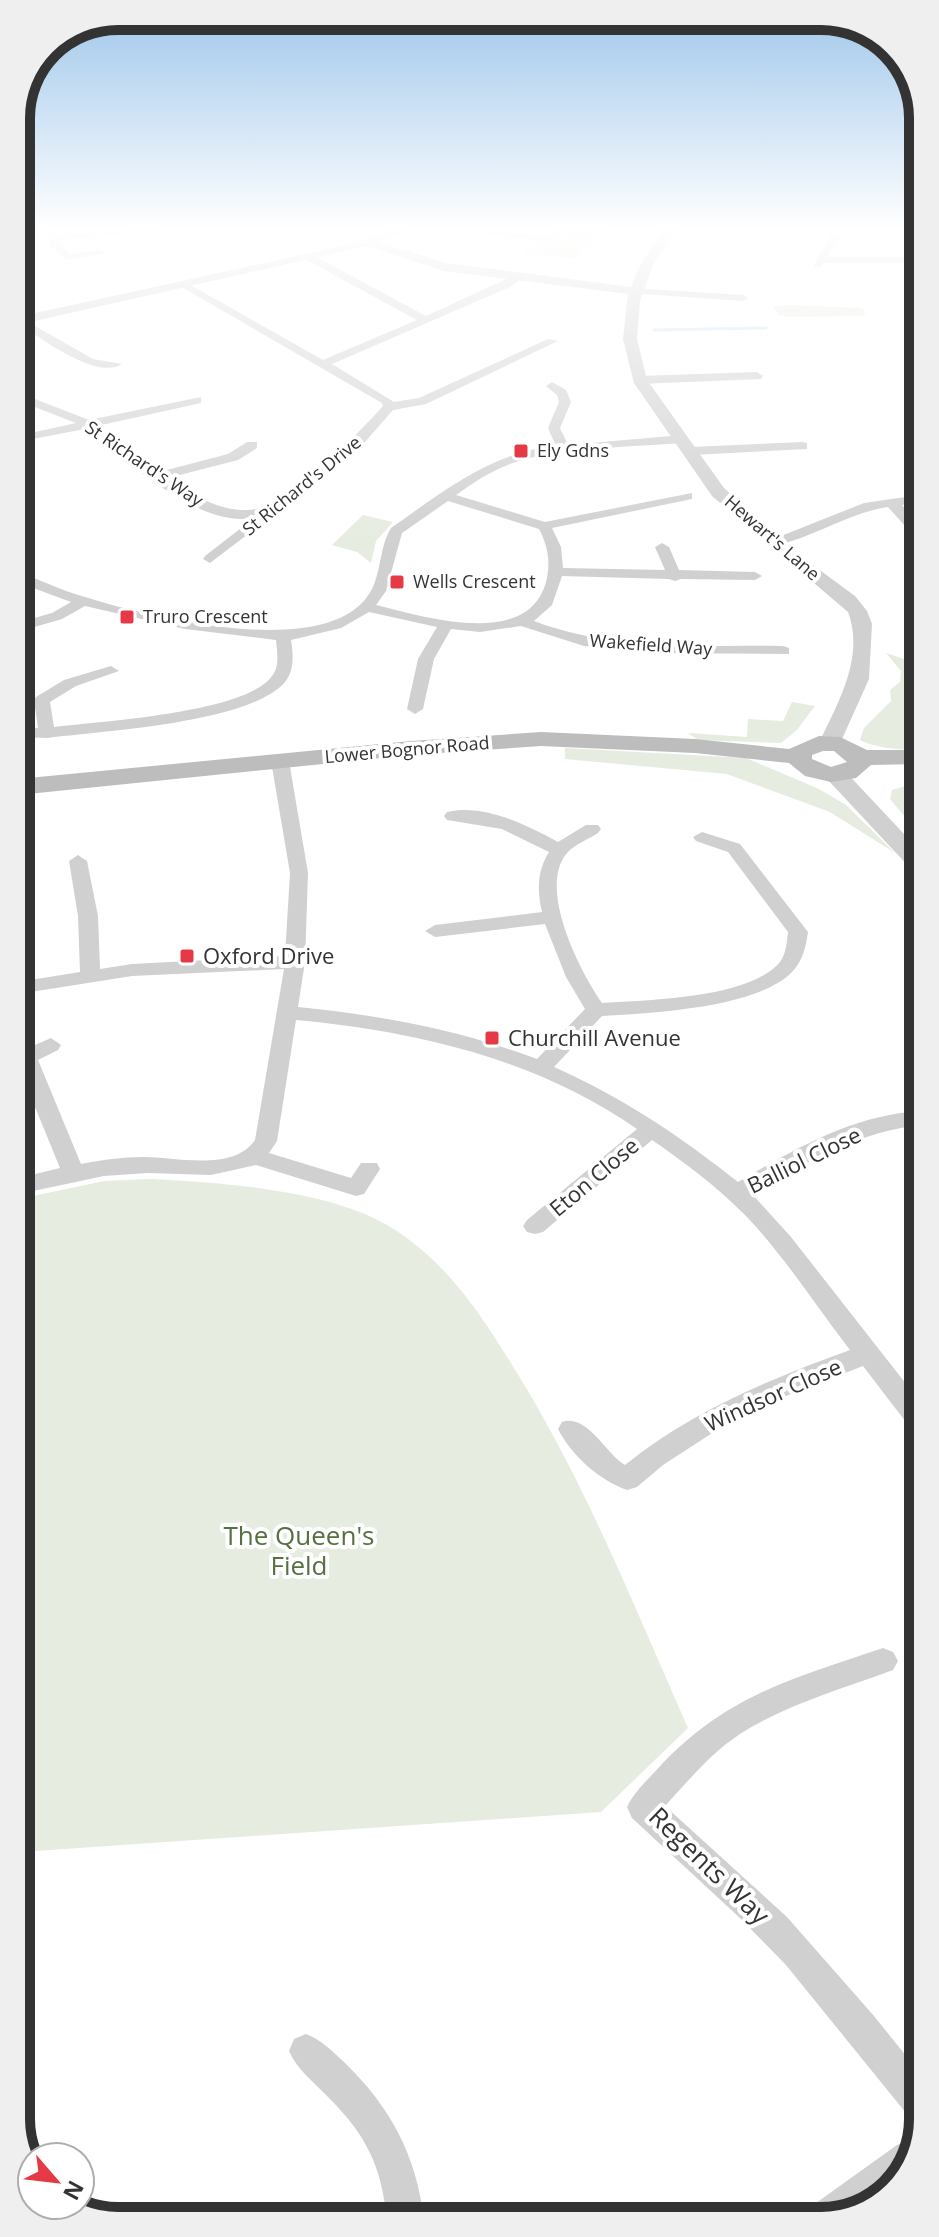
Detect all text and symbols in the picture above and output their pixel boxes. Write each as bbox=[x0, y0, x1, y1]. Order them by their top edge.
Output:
street label: St Richard's Way bbox=[81, 415, 209, 512]
street label: St Richard's Drive bbox=[237, 430, 366, 540]
place label: Ely Gdns bbox=[537, 438, 609, 462]
marker: Ely Gdns bbox=[512, 442, 530, 460]
street label: Hewart's Lane bbox=[720, 489, 825, 585]
place label: Wells Crescent bbox=[413, 569, 536, 593]
marker: Wells Crescent bbox=[388, 573, 406, 591]
place label: Truro Crescent bbox=[143, 604, 268, 628]
marker: Truro Crescent bbox=[118, 608, 136, 626]
street label: Wakefield Way bbox=[589, 628, 714, 660]
street label: Lower Bognor Road bbox=[323, 730, 490, 768]
place label: Oxford Drive bbox=[203, 940, 334, 970]
marker: Oxford Drive bbox=[178, 947, 196, 965]
place label: Churchill Avenue bbox=[508, 1022, 681, 1052]
marker: Churchill Avenue bbox=[483, 1029, 501, 1047]
street label: Balliol Close bbox=[742, 1119, 865, 1200]
street label: Eton Close bbox=[542, 1130, 644, 1222]
street label: Windsor Close bbox=[699, 1351, 846, 1438]
park label: The Queen's Field bbox=[223, 1517, 375, 1583]
street label: Regents Way bbox=[641, 1798, 779, 1933]
north arrow bbox=[16, 2141, 96, 2221]
text: N bbox=[57, 2176, 92, 2206]

